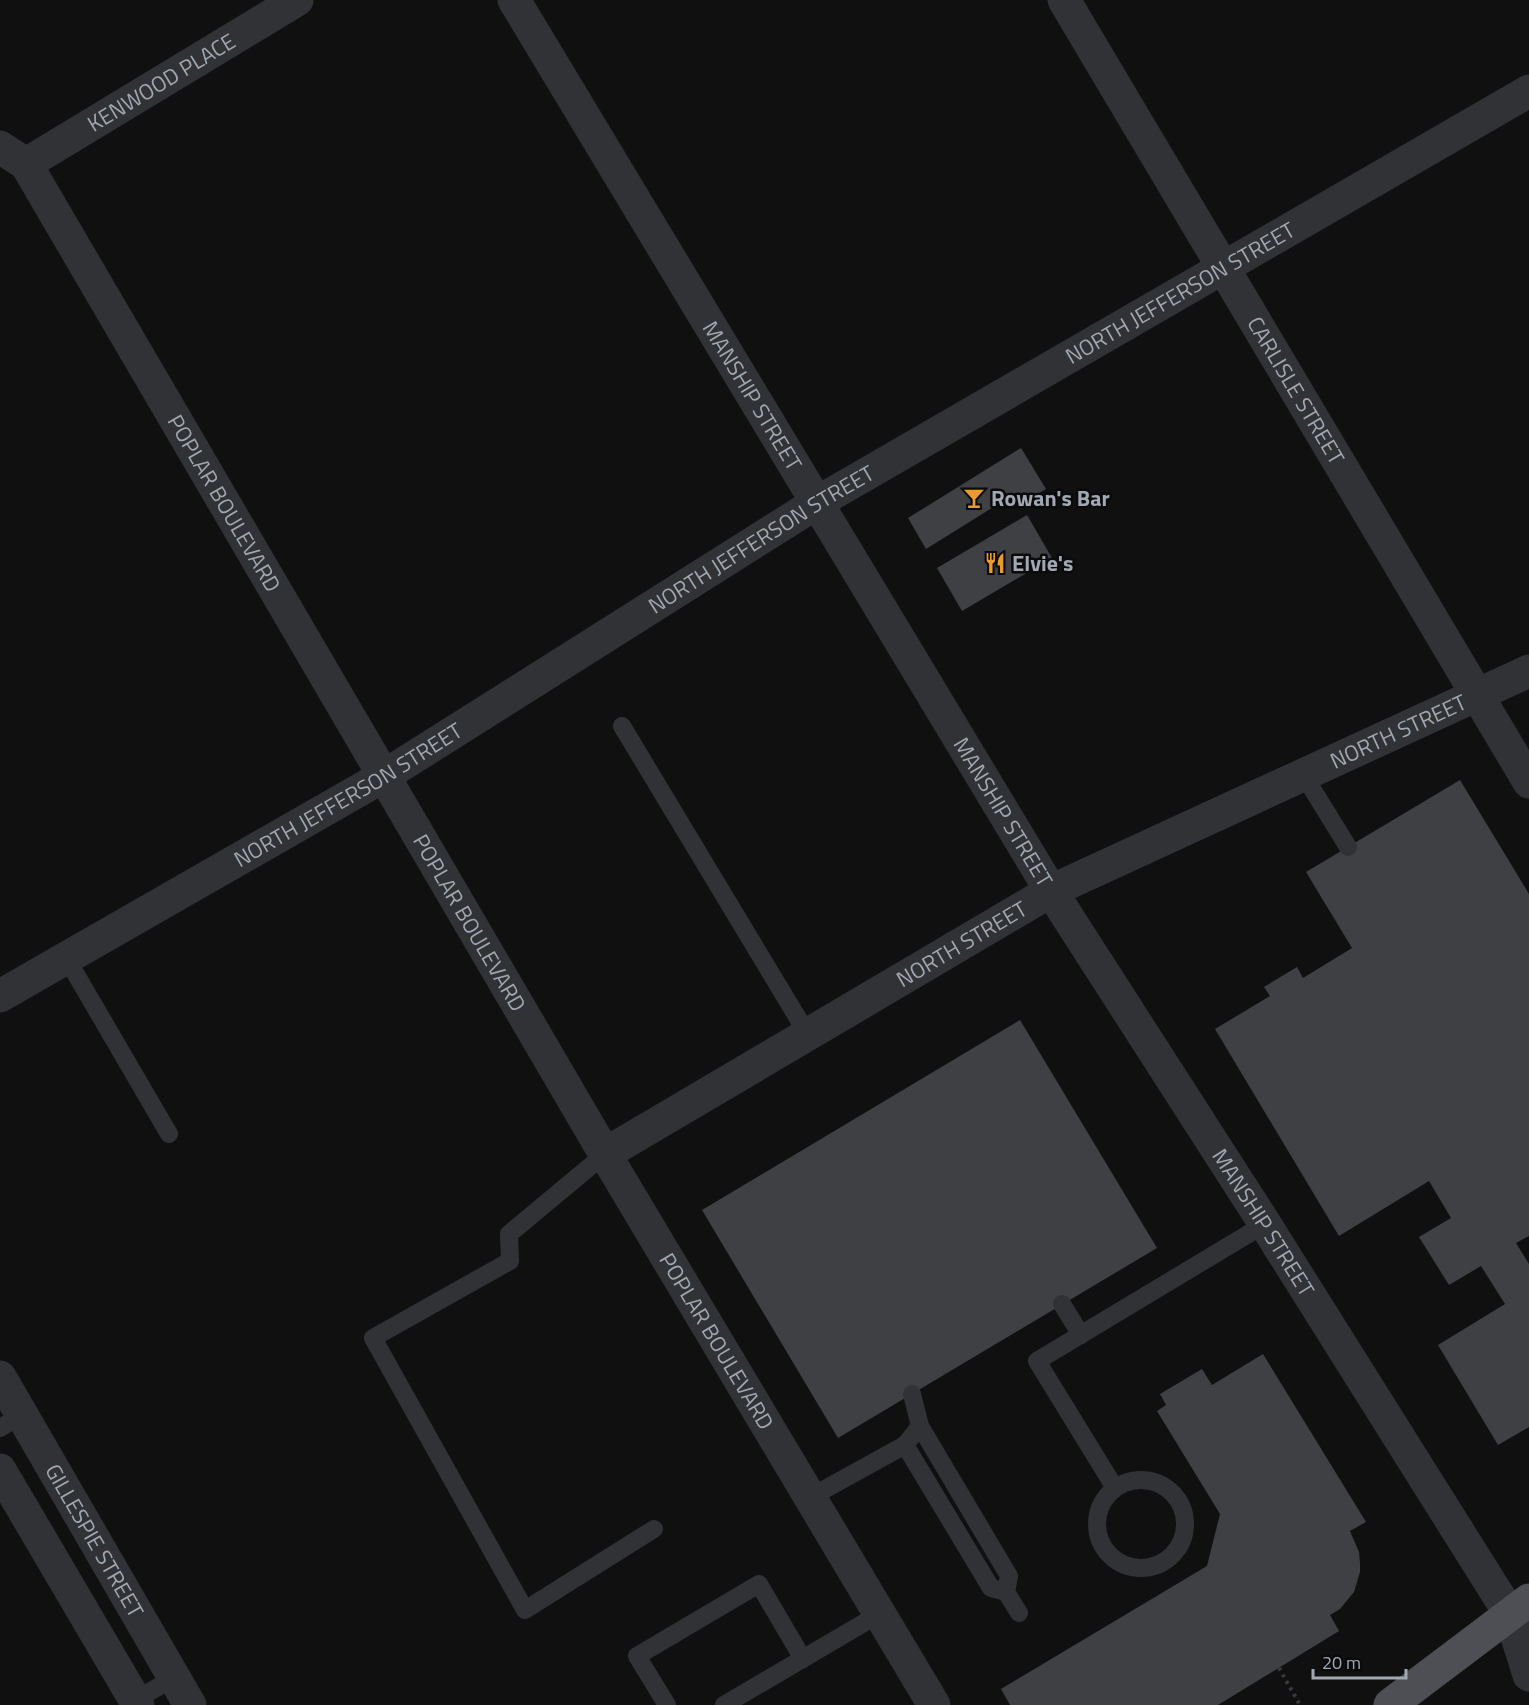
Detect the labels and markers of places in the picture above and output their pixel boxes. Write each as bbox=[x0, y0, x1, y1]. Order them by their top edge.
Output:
place label: Rowan's Bar bbox=[991, 481, 1110, 515]
bar icon: Rowan's Bar bbox=[962, 486, 986, 510]
place label: Elvie's bbox=[1012, 546, 1073, 580]
restaurant icon: Elvie's bbox=[983, 551, 1007, 575]

